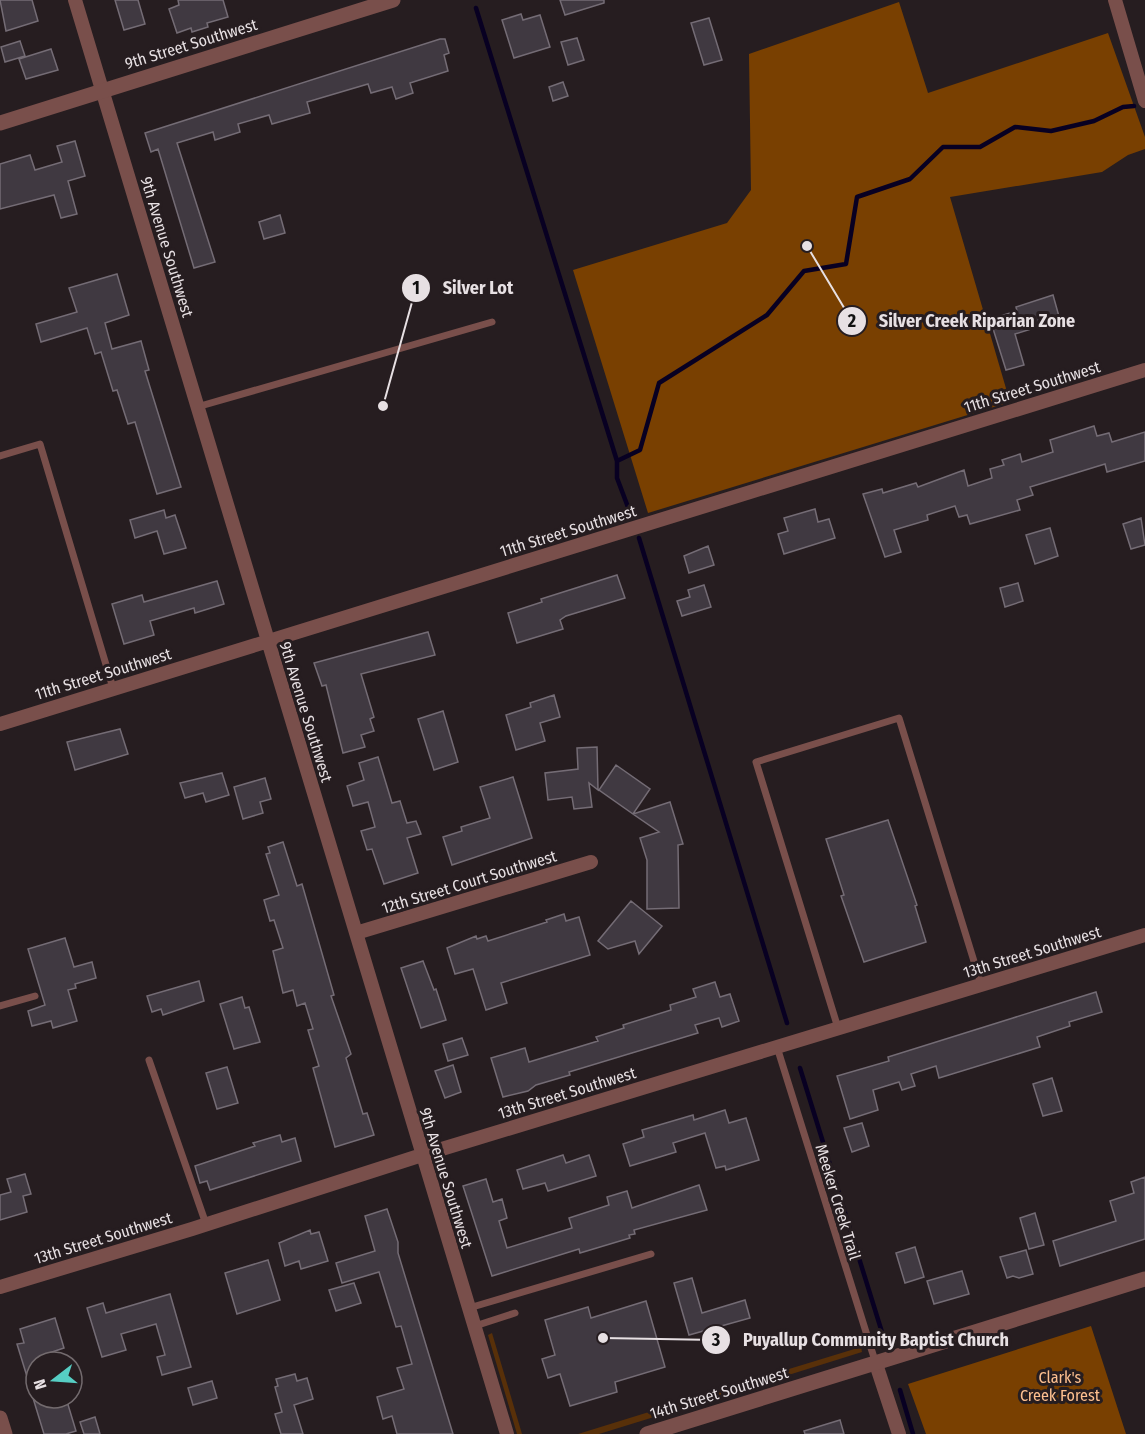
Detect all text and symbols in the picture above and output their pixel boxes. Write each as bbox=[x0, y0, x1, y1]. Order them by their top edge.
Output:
street label: 9th Street Southwest bbox=[123, 15, 260, 73]
street label: 9th Avenue Southwest bbox=[137, 174, 198, 320]
callout: Silver Lot bbox=[401, 270, 525, 306]
text: 1 bbox=[412, 277, 420, 299]
text: Silver Lot bbox=[443, 277, 514, 299]
callout: Silver Creek Riparian Zone bbox=[837, 303, 1087, 339]
text: 2 bbox=[847, 310, 856, 332]
text: Silver Creek Riparian Zone bbox=[879, 310, 1075, 332]
street label: 11th Street Southwest bbox=[962, 357, 1103, 417]
street label: 11th Street Southwest bbox=[498, 501, 639, 561]
street label: 9th Avenue Southwest bbox=[276, 639, 337, 785]
street label: 11th Street Southwest bbox=[33, 644, 174, 704]
street label: 12th Street Court Southwest bbox=[379, 846, 559, 918]
street label: 13th Street Southwest bbox=[961, 922, 1104, 982]
street label: 13th Street Southwest bbox=[496, 1063, 639, 1123]
street label: 9th Avenue Southwest bbox=[416, 1105, 477, 1251]
street label: Meeker Creek Trail bbox=[811, 1142, 865, 1262]
street label: 13th Street Southwest bbox=[32, 1208, 175, 1268]
callout: Puyallup Community Baptist Church bbox=[701, 1322, 1020, 1358]
text: 3 bbox=[711, 1329, 721, 1351]
text: Puyallup Community Baptist Church bbox=[743, 1329, 1009, 1351]
north arrow bbox=[24, 1350, 84, 1410]
street label: 14th Street Southwest bbox=[648, 1363, 791, 1423]
park label: Clark's Creek Forest bbox=[1020, 1368, 1101, 1405]
text: N bbox=[30, 1377, 51, 1392]

